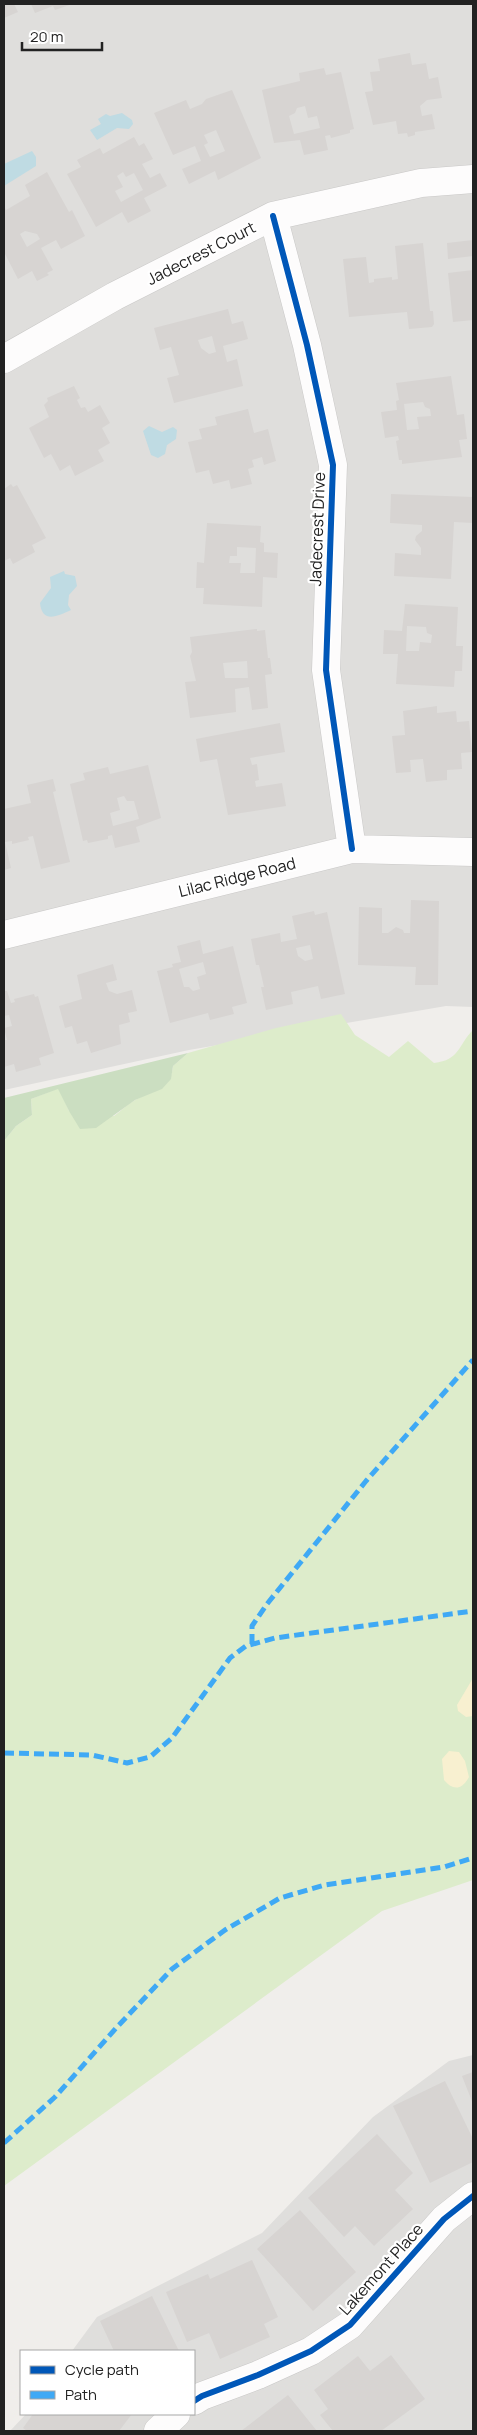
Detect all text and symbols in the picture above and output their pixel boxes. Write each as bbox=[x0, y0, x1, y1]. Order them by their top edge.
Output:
scale bar bbox=[22, 20, 102, 52]
text: 20 m bbox=[30, 26, 63, 47]
street label: Jadecrest Court bbox=[143, 216, 259, 290]
street label: Jadecrest Drive bbox=[304, 471, 330, 587]
street label: Lilac Ridge Road bbox=[176, 852, 298, 902]
street label: Lakemont Place bbox=[334, 2218, 428, 2320]
legend bbox=[20, 2350, 195, 2415]
text: Cycle path bbox=[65, 2359, 139, 2380]
text: Path bbox=[65, 2384, 97, 2405]

